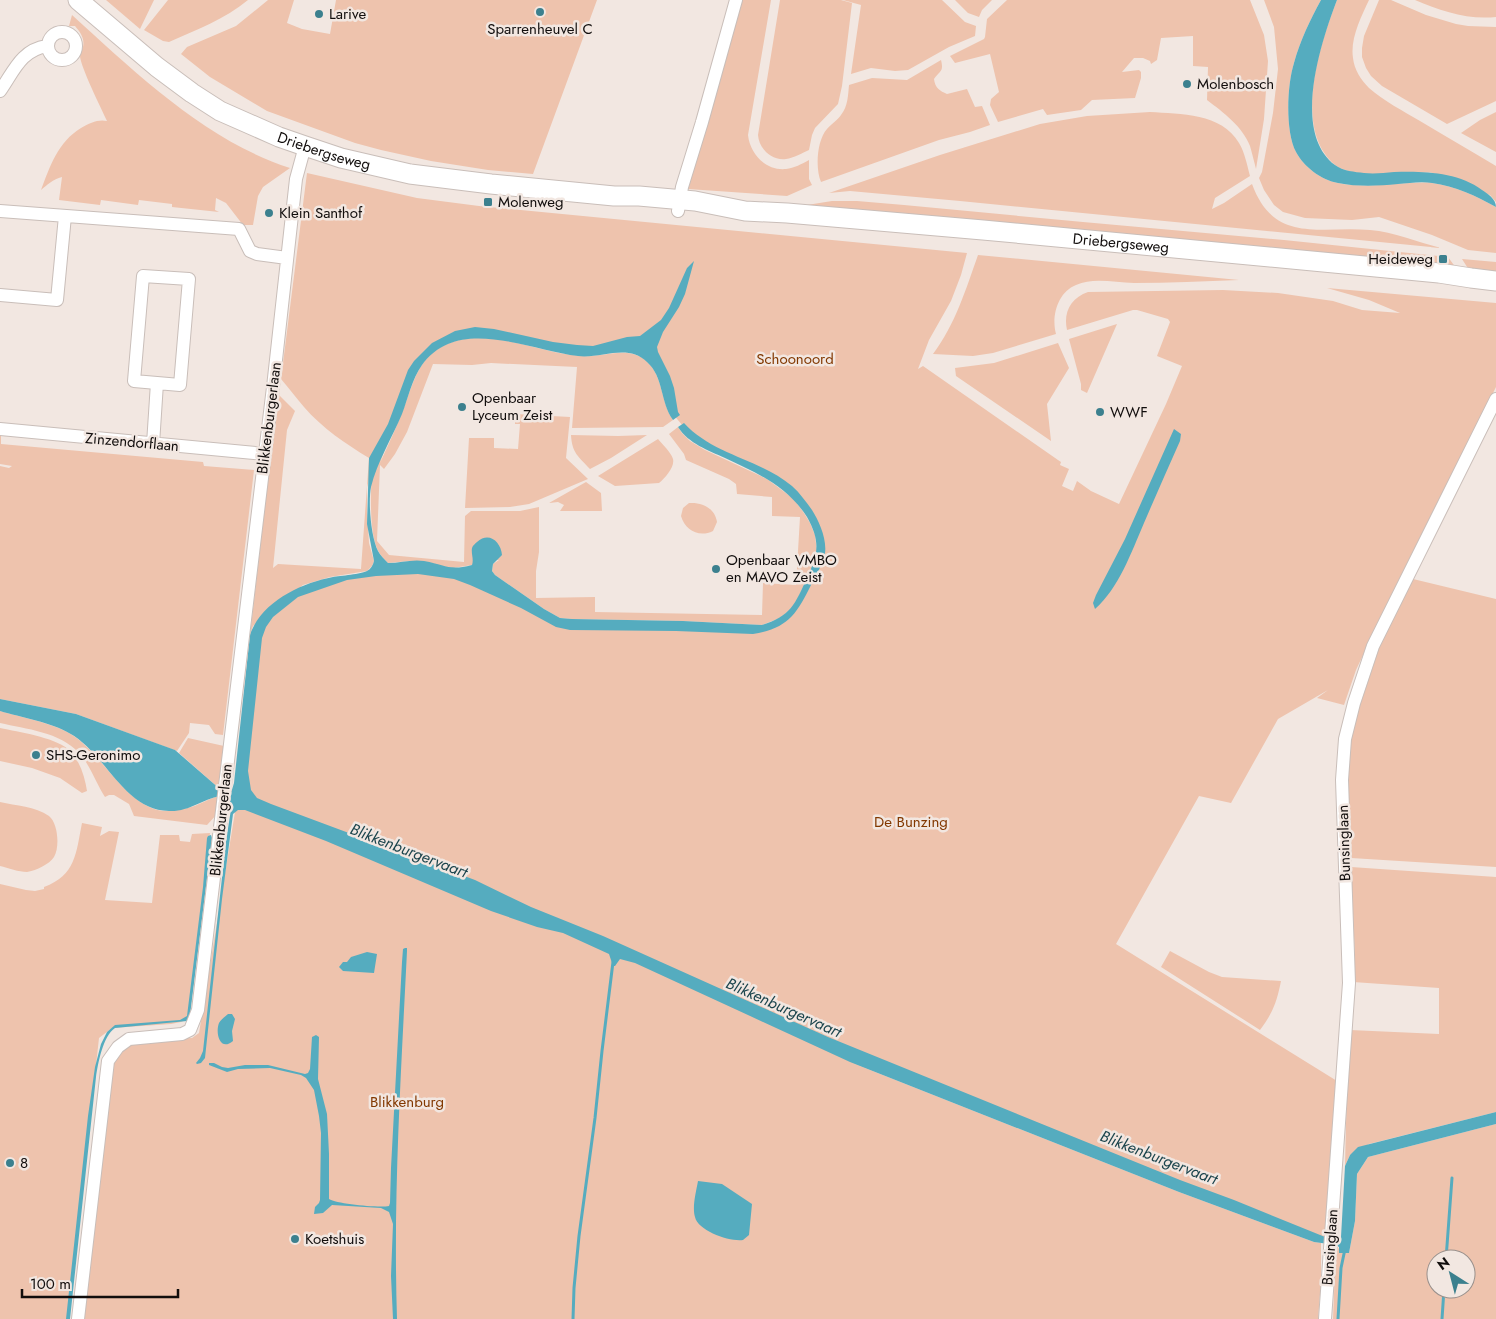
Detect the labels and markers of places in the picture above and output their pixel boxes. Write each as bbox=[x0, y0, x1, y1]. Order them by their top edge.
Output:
place label: Larive bbox=[329, 3, 366, 25]
marker: Sparrenheuvel C bbox=[534, 6, 546, 18]
marker: Larive bbox=[313, 8, 325, 20]
place label: Sparrenheuvel C bbox=[487, 18, 593, 40]
place label: Molenbosch bbox=[1197, 73, 1274, 95]
marker: Molenbosch bbox=[1181, 78, 1193, 90]
place label: Molenweg bbox=[498, 191, 564, 213]
marker: Molenweg bbox=[482, 196, 494, 208]
place label: Klein Santhof bbox=[279, 202, 363, 224]
marker: Klein Santhof bbox=[263, 207, 275, 219]
place label: Heideweg bbox=[1368, 248, 1433, 270]
marker: Heideweg bbox=[1437, 253, 1449, 265]
place label: Openbaar Lyceum Zeist bbox=[472, 387, 553, 426]
marker: Openbaar Lyceum Zeist bbox=[456, 401, 468, 413]
place label: WWF bbox=[1110, 401, 1148, 423]
marker: WWF bbox=[1094, 406, 1106, 418]
place label: Openbaar VMBO en MAVO Zeist bbox=[726, 549, 837, 588]
marker: Openbaar VMBO en MAVO Zeist bbox=[710, 563, 722, 575]
place label: SHS-Geronimo bbox=[46, 744, 140, 766]
marker: SHS-Geronimo bbox=[30, 749, 42, 761]
place label: 8 bbox=[20, 1152, 28, 1174]
marker: 8 bbox=[4, 1157, 16, 1169]
place label: Koetshuis bbox=[305, 1228, 364, 1250]
marker: Koetshuis bbox=[289, 1233, 301, 1245]

